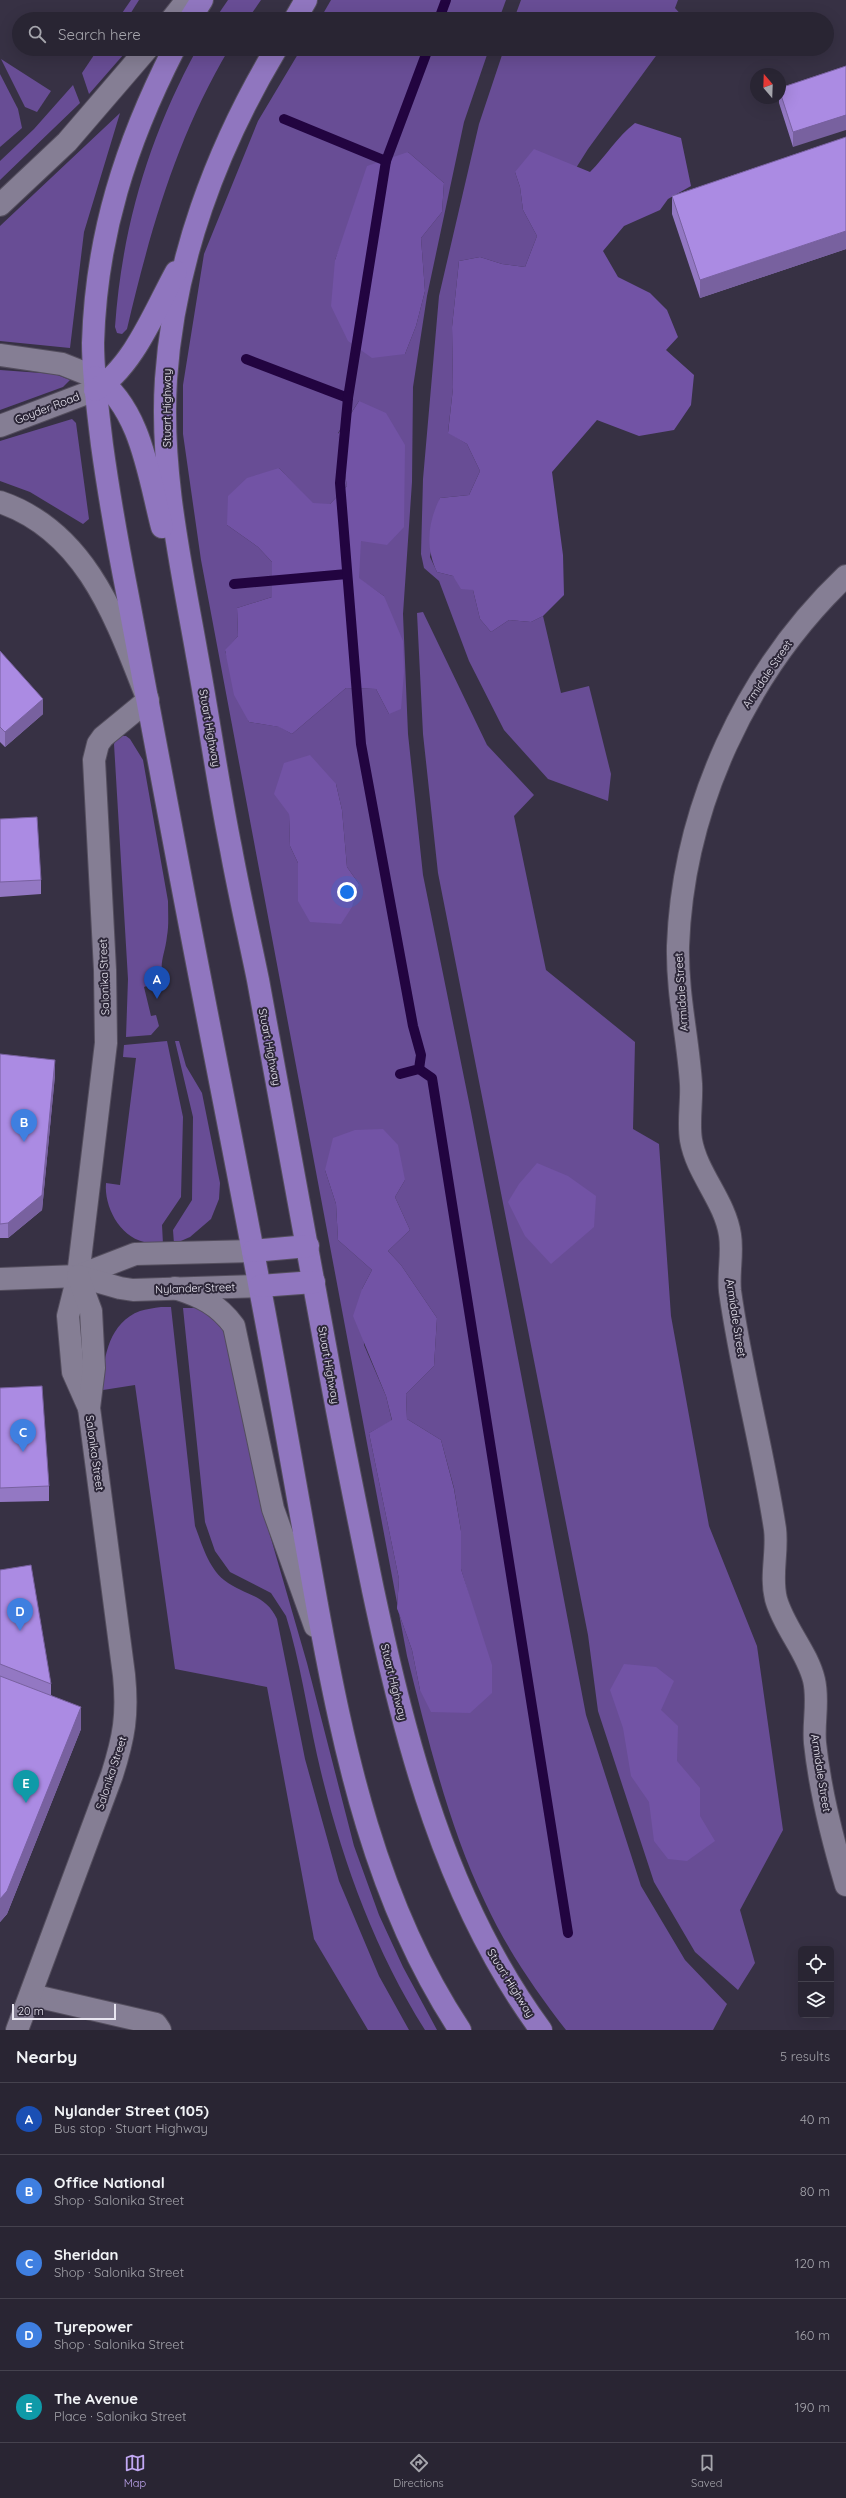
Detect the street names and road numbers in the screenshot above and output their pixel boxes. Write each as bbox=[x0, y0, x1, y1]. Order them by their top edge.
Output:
street label: Stuart Highway bbox=[160, 369, 174, 447]
street label: Goyder Road bbox=[13, 389, 81, 427]
street label: Armidale Street bbox=[739, 637, 795, 711]
street label: Stuart Highway bbox=[196, 688, 224, 768]
street label: Salonika Street bbox=[96, 938, 112, 1015]
street label: Armidale Street bbox=[671, 952, 691, 1032]
street label: Stuart Highway bbox=[256, 1007, 284, 1087]
street label: Armidale Street bbox=[723, 1278, 749, 1358]
street label: Nylander Street bbox=[155, 1280, 235, 1296]
street label: Stuart Highway bbox=[315, 1325, 343, 1405]
street label: Salonika Street bbox=[83, 1414, 107, 1492]
street label: Stuart Highway bbox=[378, 1642, 410, 1722]
street label: Armidale Street bbox=[808, 1733, 834, 1813]
street label: Salonika Street bbox=[93, 1734, 130, 1811]
street label: Stuart Highway bbox=[484, 1946, 538, 2020]

